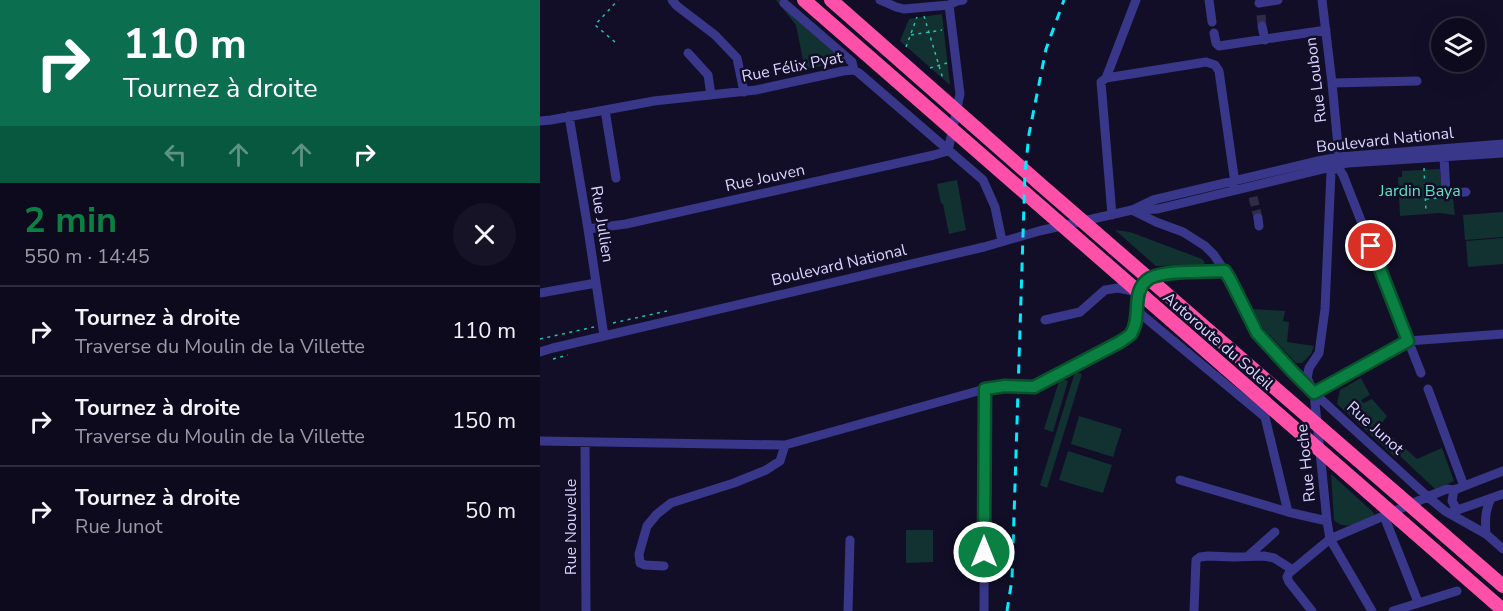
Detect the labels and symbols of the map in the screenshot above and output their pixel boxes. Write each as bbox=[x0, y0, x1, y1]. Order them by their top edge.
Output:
street label: Rue Loubon bbox=[1300, 36, 1332, 124]
street label: Rue Félix Pyat bbox=[740, 46, 845, 88]
street label: Boulevard National bbox=[1315, 122, 1455, 158]
street label: Rue Jouven bbox=[723, 159, 807, 197]
park label: Jardin Baya bbox=[1378, 180, 1461, 202]
street label: Rue Jullien bbox=[585, 184, 619, 264]
pin bbox=[1345, 220, 1396, 271]
street label: Boulevard National bbox=[769, 239, 909, 291]
street label: Autoroute du Soleil bbox=[1158, 287, 1278, 395]
street label: Rue Junot bbox=[1342, 396, 1409, 460]
street label: Rue Hoche bbox=[1291, 423, 1321, 503]
street label: Rue Nouvelle bbox=[560, 479, 582, 575]
position arrow bbox=[952, 520, 1016, 584]

